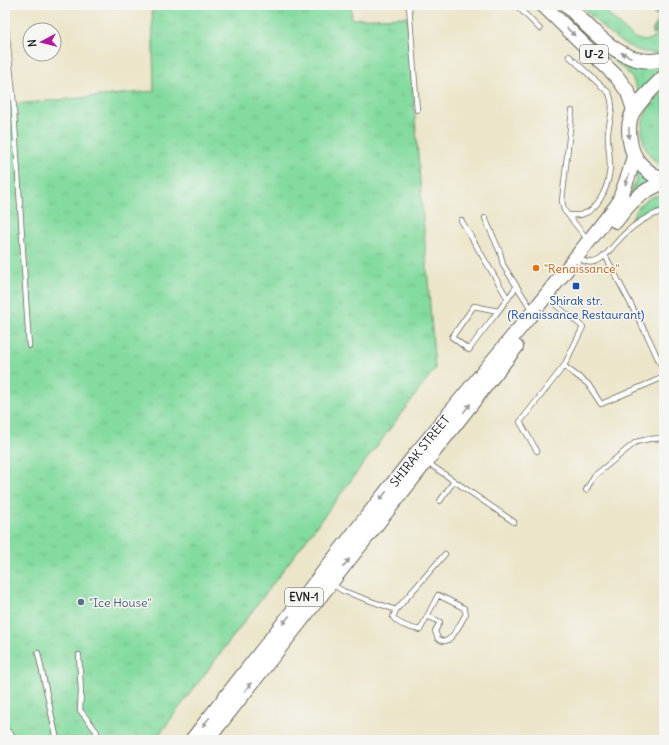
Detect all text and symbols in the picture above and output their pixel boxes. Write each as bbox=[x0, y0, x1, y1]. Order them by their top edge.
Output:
north arrow bbox=[22, 22, 62, 62]
one-way arrow bbox=[566, 27, 576, 37]
text: N bbox=[25, 39, 39, 48]
road number: Մ-2 bbox=[580, 45, 608, 63]
one-way arrow bbox=[621, 52, 632, 58]
one-way arrow bbox=[626, 127, 632, 140]
one-way arrow bbox=[624, 175, 630, 187]
place label: "Renaissance" bbox=[544, 261, 620, 276]
marker: "Renaissance" bbox=[531, 263, 541, 273]
marker: Shirak str. (Renaissance Restaurant) bbox=[571, 281, 581, 291]
place label: Shirak str. (Renaissance Restaurant) bbox=[508, 293, 645, 322]
one-way arrow bbox=[463, 403, 471, 414]
street label: SHIRAK STREET bbox=[386, 412, 452, 489]
one-way arrow bbox=[379, 490, 387, 501]
one-way arrow bbox=[341, 557, 350, 568]
road number: EVN-1 bbox=[285, 588, 323, 606]
place label: "Ice House" bbox=[89, 595, 152, 610]
marker: "Ice House" bbox=[76, 597, 86, 607]
one-way arrow bbox=[282, 615, 290, 625]
one-way arrow bbox=[244, 682, 253, 693]
one-way arrow bbox=[201, 717, 210, 728]

